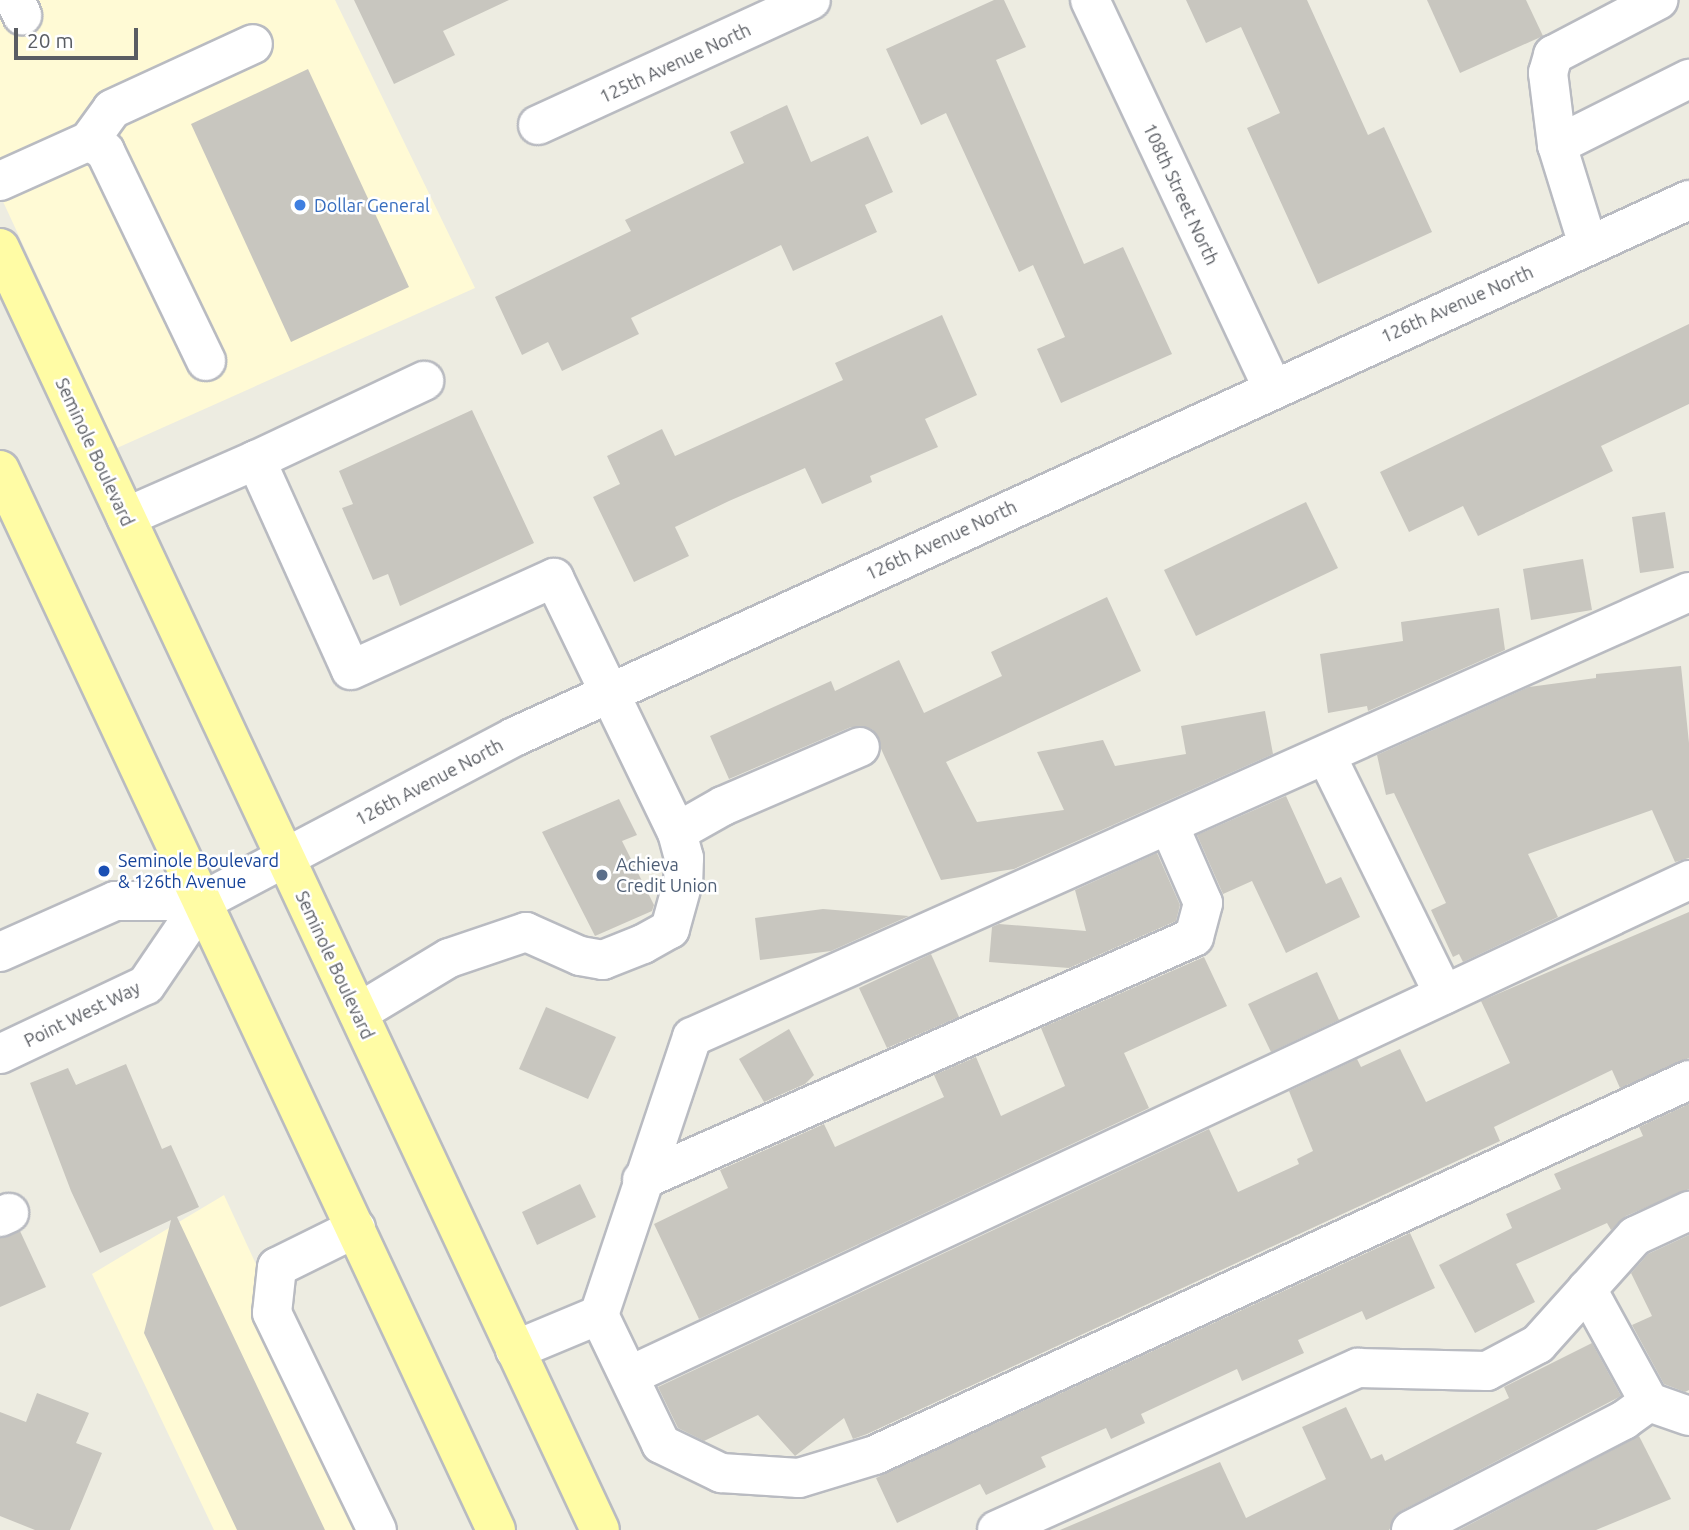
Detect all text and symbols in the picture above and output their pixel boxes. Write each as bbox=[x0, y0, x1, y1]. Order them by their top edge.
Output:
scale bar bbox=[18, 14, 142, 58]
street label: 125th Avenue North bbox=[596, 19, 754, 107]
text: 20 m bbox=[27, 28, 74, 52]
street label: 108th Street North bbox=[1139, 120, 1223, 268]
place label: Dollar General bbox=[314, 194, 430, 216]
marker: Dollar General bbox=[292, 197, 308, 213]
street label: 126th Avenue North bbox=[1378, 261, 1536, 347]
street label: Seminole Boulevard bbox=[51, 374, 139, 530]
street label: 126th Avenue North bbox=[862, 496, 1020, 584]
street label: 126th Avenue North bbox=[351, 734, 507, 830]
place label: Seminole Boulevard & 126th Avenue bbox=[118, 850, 279, 892]
place label: Achieva Credit Union bbox=[616, 854, 718, 896]
marker: Seminole Boulevard & 126th Avenue bbox=[96, 863, 112, 879]
marker: Achieva Credit Union bbox=[594, 867, 610, 883]
street label: Seminole Boulevard bbox=[291, 887, 379, 1043]
street label: Point West Way bbox=[20, 977, 144, 1051]

